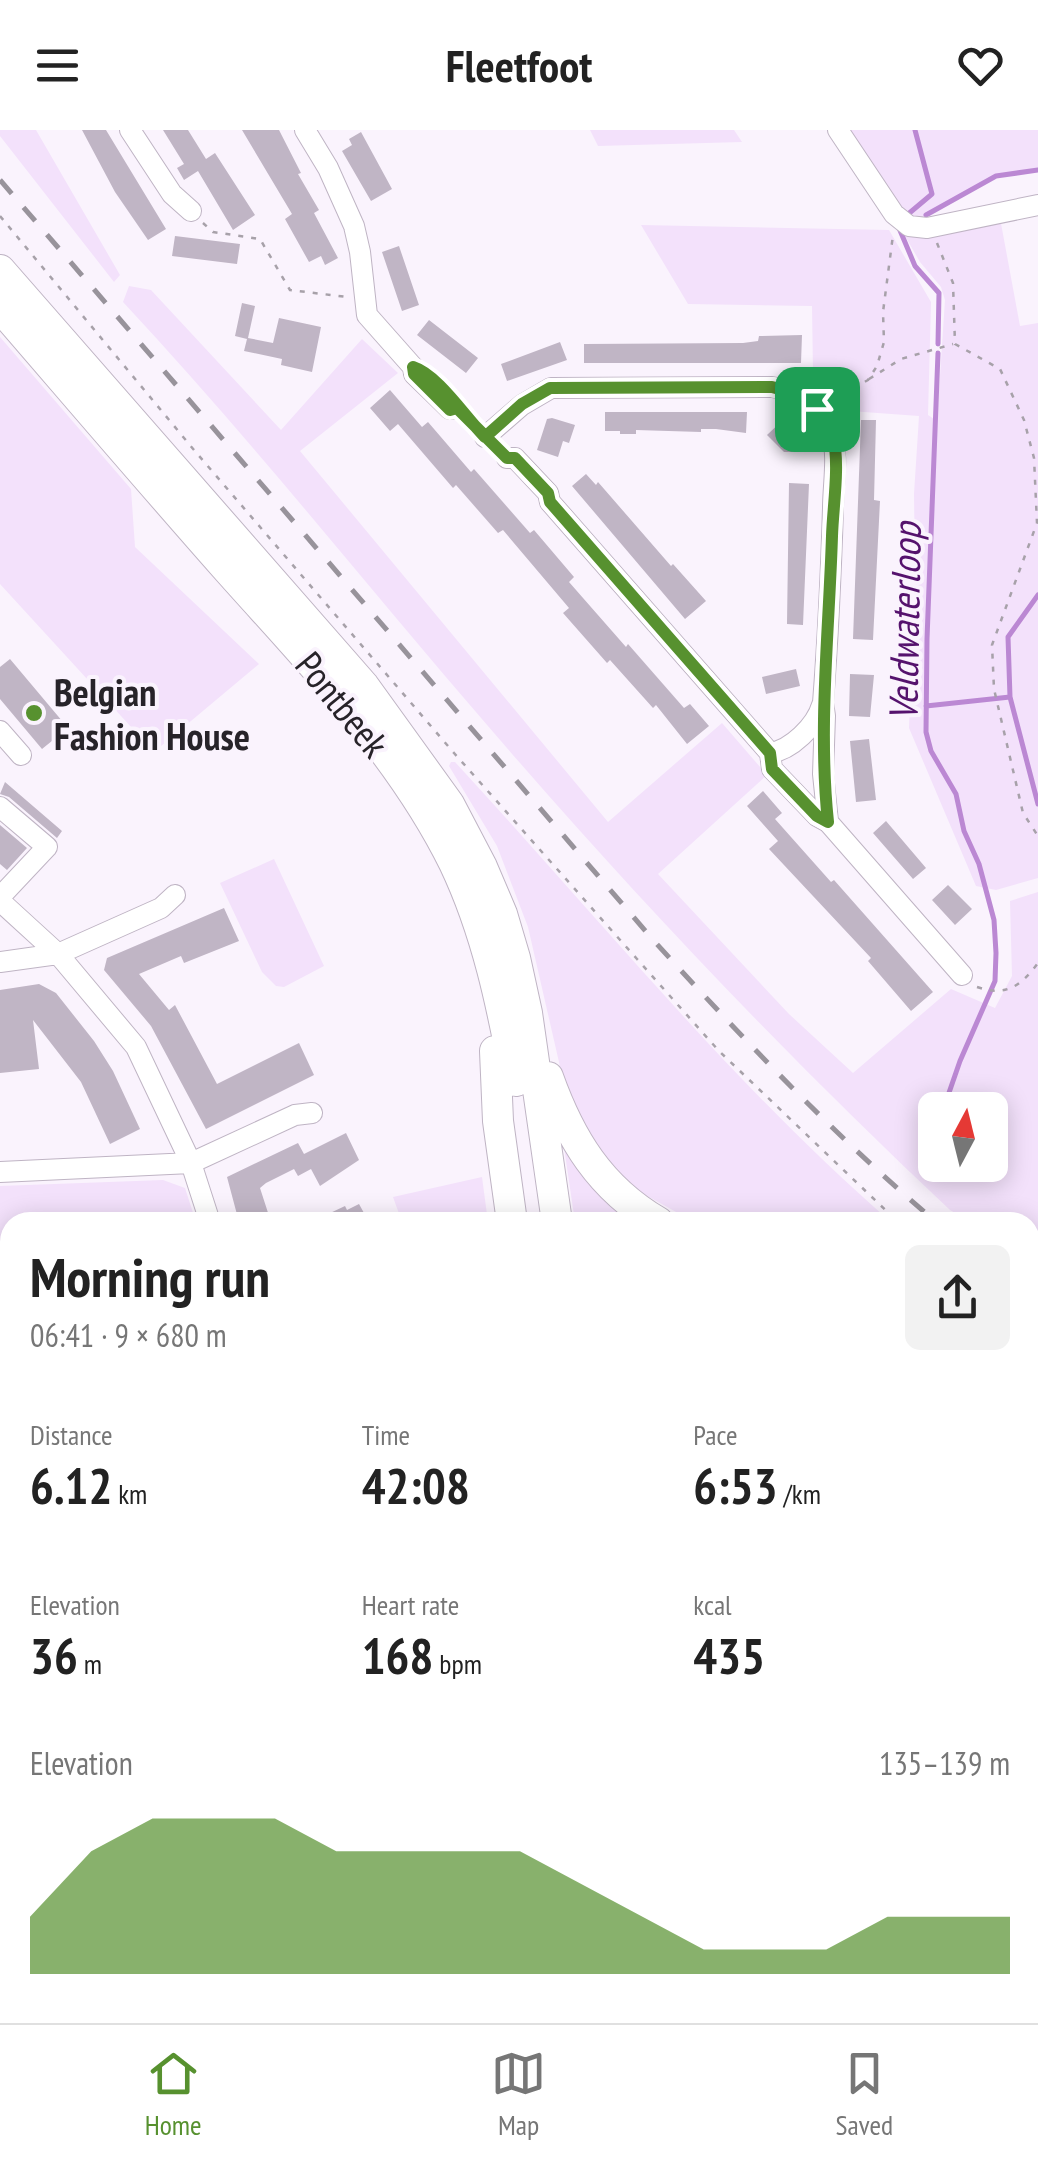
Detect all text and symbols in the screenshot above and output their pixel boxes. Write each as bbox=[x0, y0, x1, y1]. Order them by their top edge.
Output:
text: Fleetfoot bbox=[446, 36, 592, 94]
icon: menu bbox=[30, 38, 85, 93]
icon: heart bbox=[953, 38, 1008, 93]
pin bbox=[775, 367, 860, 452]
icon: arrive bbox=[790, 382, 845, 437]
water label: Veldwaterloop bbox=[876, 520, 932, 722]
street label: Pontbeek bbox=[286, 641, 401, 767]
place label: Belgian Fashion House bbox=[54, 667, 250, 760]
marker: Belgian Fashion House bbox=[23, 702, 45, 724]
north arrow bbox=[918, 1092, 1008, 1182]
map controls bbox=[918, 1092, 1008, 1182]
text: Morning run bbox=[30, 1241, 270, 1312]
button: share bbox=[905, 1245, 1010, 1350]
text: 06:41 · 9 × 680 m bbox=[30, 1314, 227, 1356]
text: Distance bbox=[30, 1416, 113, 1453]
text: Time bbox=[362, 1416, 410, 1453]
text: Pace bbox=[693, 1416, 737, 1453]
text: 6.12 bbox=[30, 1453, 112, 1518]
text: 42:08 bbox=[362, 1453, 470, 1518]
text: 6:53 bbox=[693, 1453, 778, 1518]
text: km bbox=[112, 1475, 147, 1512]
text: /km bbox=[778, 1475, 821, 1512]
text: Elevation bbox=[30, 1586, 120, 1623]
text: Heart rate bbox=[362, 1586, 459, 1623]
text: kcal bbox=[693, 1586, 732, 1623]
text: 36 bbox=[30, 1623, 78, 1688]
text: 168 bbox=[362, 1623, 433, 1688]
text: 435 bbox=[693, 1623, 765, 1688]
text: m bbox=[78, 1645, 102, 1682]
text: bpm bbox=[433, 1645, 482, 1682]
text: Elevation bbox=[30, 1742, 133, 1784]
text: 135–139 m bbox=[879, 1742, 1010, 1784]
tab: Home bbox=[145, 2046, 202, 2143]
tab: Map bbox=[491, 2046, 546, 2143]
tab: Saved bbox=[836, 2046, 893, 2143]

